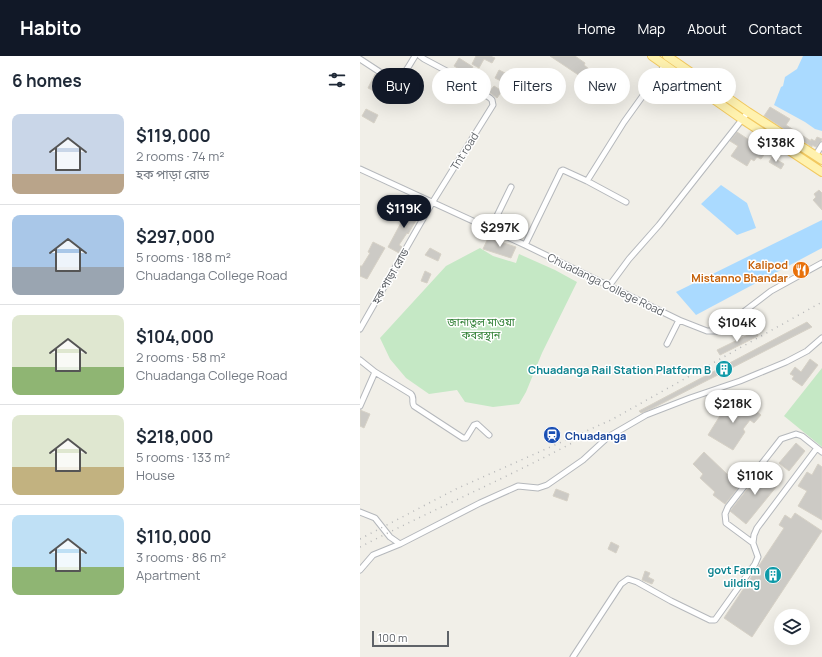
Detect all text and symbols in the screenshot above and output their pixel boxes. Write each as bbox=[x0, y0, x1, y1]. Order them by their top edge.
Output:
text: Habito bbox=[20, 15, 81, 41]
text: Home bbox=[578, 19, 615, 38]
text: Map bbox=[637, 19, 665, 38]
text: About bbox=[687, 19, 727, 38]
text: Contact bbox=[749, 19, 802, 38]
chip: Buy bbox=[372, 68, 424, 104]
chip: Rent bbox=[432, 68, 491, 104]
chip: Filters bbox=[499, 68, 566, 104]
chip: New bbox=[574, 68, 630, 104]
chip: Apartment bbox=[638, 68, 736, 104]
text: 6 homes bbox=[12, 69, 82, 92]
icon: filters bbox=[326, 69, 348, 91]
text: $119,000 bbox=[136, 124, 211, 147]
street label: Tnt road bbox=[446, 129, 482, 173]
pin: $138K bbox=[748, 129, 804, 163]
icon: home bbox=[44, 130, 92, 178]
text: $138K bbox=[757, 133, 795, 151]
text: 2 rooms · 74 m² bbox=[136, 147, 224, 165]
text: হক পাড়া রোড bbox=[136, 165, 209, 183]
pin: $119K bbox=[376, 195, 432, 229]
text: $119K bbox=[386, 199, 422, 217]
pin: $297K bbox=[472, 214, 528, 248]
text: $297K bbox=[480, 218, 520, 236]
text: $297,000 bbox=[136, 225, 215, 248]
icon: home bbox=[44, 231, 92, 279]
street label: হক পাড়া রোড bbox=[368, 245, 412, 307]
text: 5 rooms · 188 m² bbox=[136, 248, 231, 266]
street label: Chuadanga College Road bbox=[545, 249, 667, 319]
place label: Kalipod Mistanno Bhandar bbox=[691, 257, 789, 285]
restaurant icon: Kalipod Mistanno Bhandar bbox=[791, 260, 811, 280]
text: Chuadanga College Road bbox=[136, 266, 288, 284]
pin: $104K bbox=[709, 309, 765, 343]
text: $104K bbox=[718, 313, 756, 331]
park label: জানাতুল মাওয়া কবরস্থান bbox=[446, 314, 516, 342]
text: $104,000 bbox=[136, 325, 214, 348]
icon: home bbox=[44, 331, 92, 379]
text: 2 rooms · 58 m² bbox=[136, 348, 226, 366]
building icon: Chuadanga Rail Station Platform B bbox=[714, 359, 734, 379]
place label: Chuadanga Rail Station Platform B bbox=[528, 362, 711, 377]
text: Chuadanga College Road bbox=[136, 366, 288, 384]
pin: $218K bbox=[705, 390, 761, 424]
text: $218K bbox=[714, 394, 752, 412]
text: $218,000 bbox=[136, 425, 213, 448]
station icon: Chuadanga bbox=[542, 425, 562, 445]
place label: Chuadanga bbox=[565, 428, 626, 443]
icon: home bbox=[44, 431, 92, 479]
text: 5 rooms · 133 m² bbox=[136, 448, 230, 466]
pin: $110K bbox=[727, 462, 783, 496]
text: House bbox=[136, 466, 175, 484]
text: $110K bbox=[737, 466, 773, 484]
text: $110,000 bbox=[136, 525, 211, 548]
icon: home bbox=[44, 531, 92, 579]
text: 3 rooms · 86 m² bbox=[136, 548, 226, 566]
place label: govt Farm uilding bbox=[707, 562, 760, 590]
building icon: govt Farm uilding bbox=[763, 565, 783, 585]
text: Apartment bbox=[136, 566, 200, 584]
map controls bbox=[774, 609, 810, 645]
button: layers bbox=[774, 609, 810, 645]
scale bar bbox=[372, 629, 449, 648]
text: 100 m bbox=[378, 630, 407, 645]

